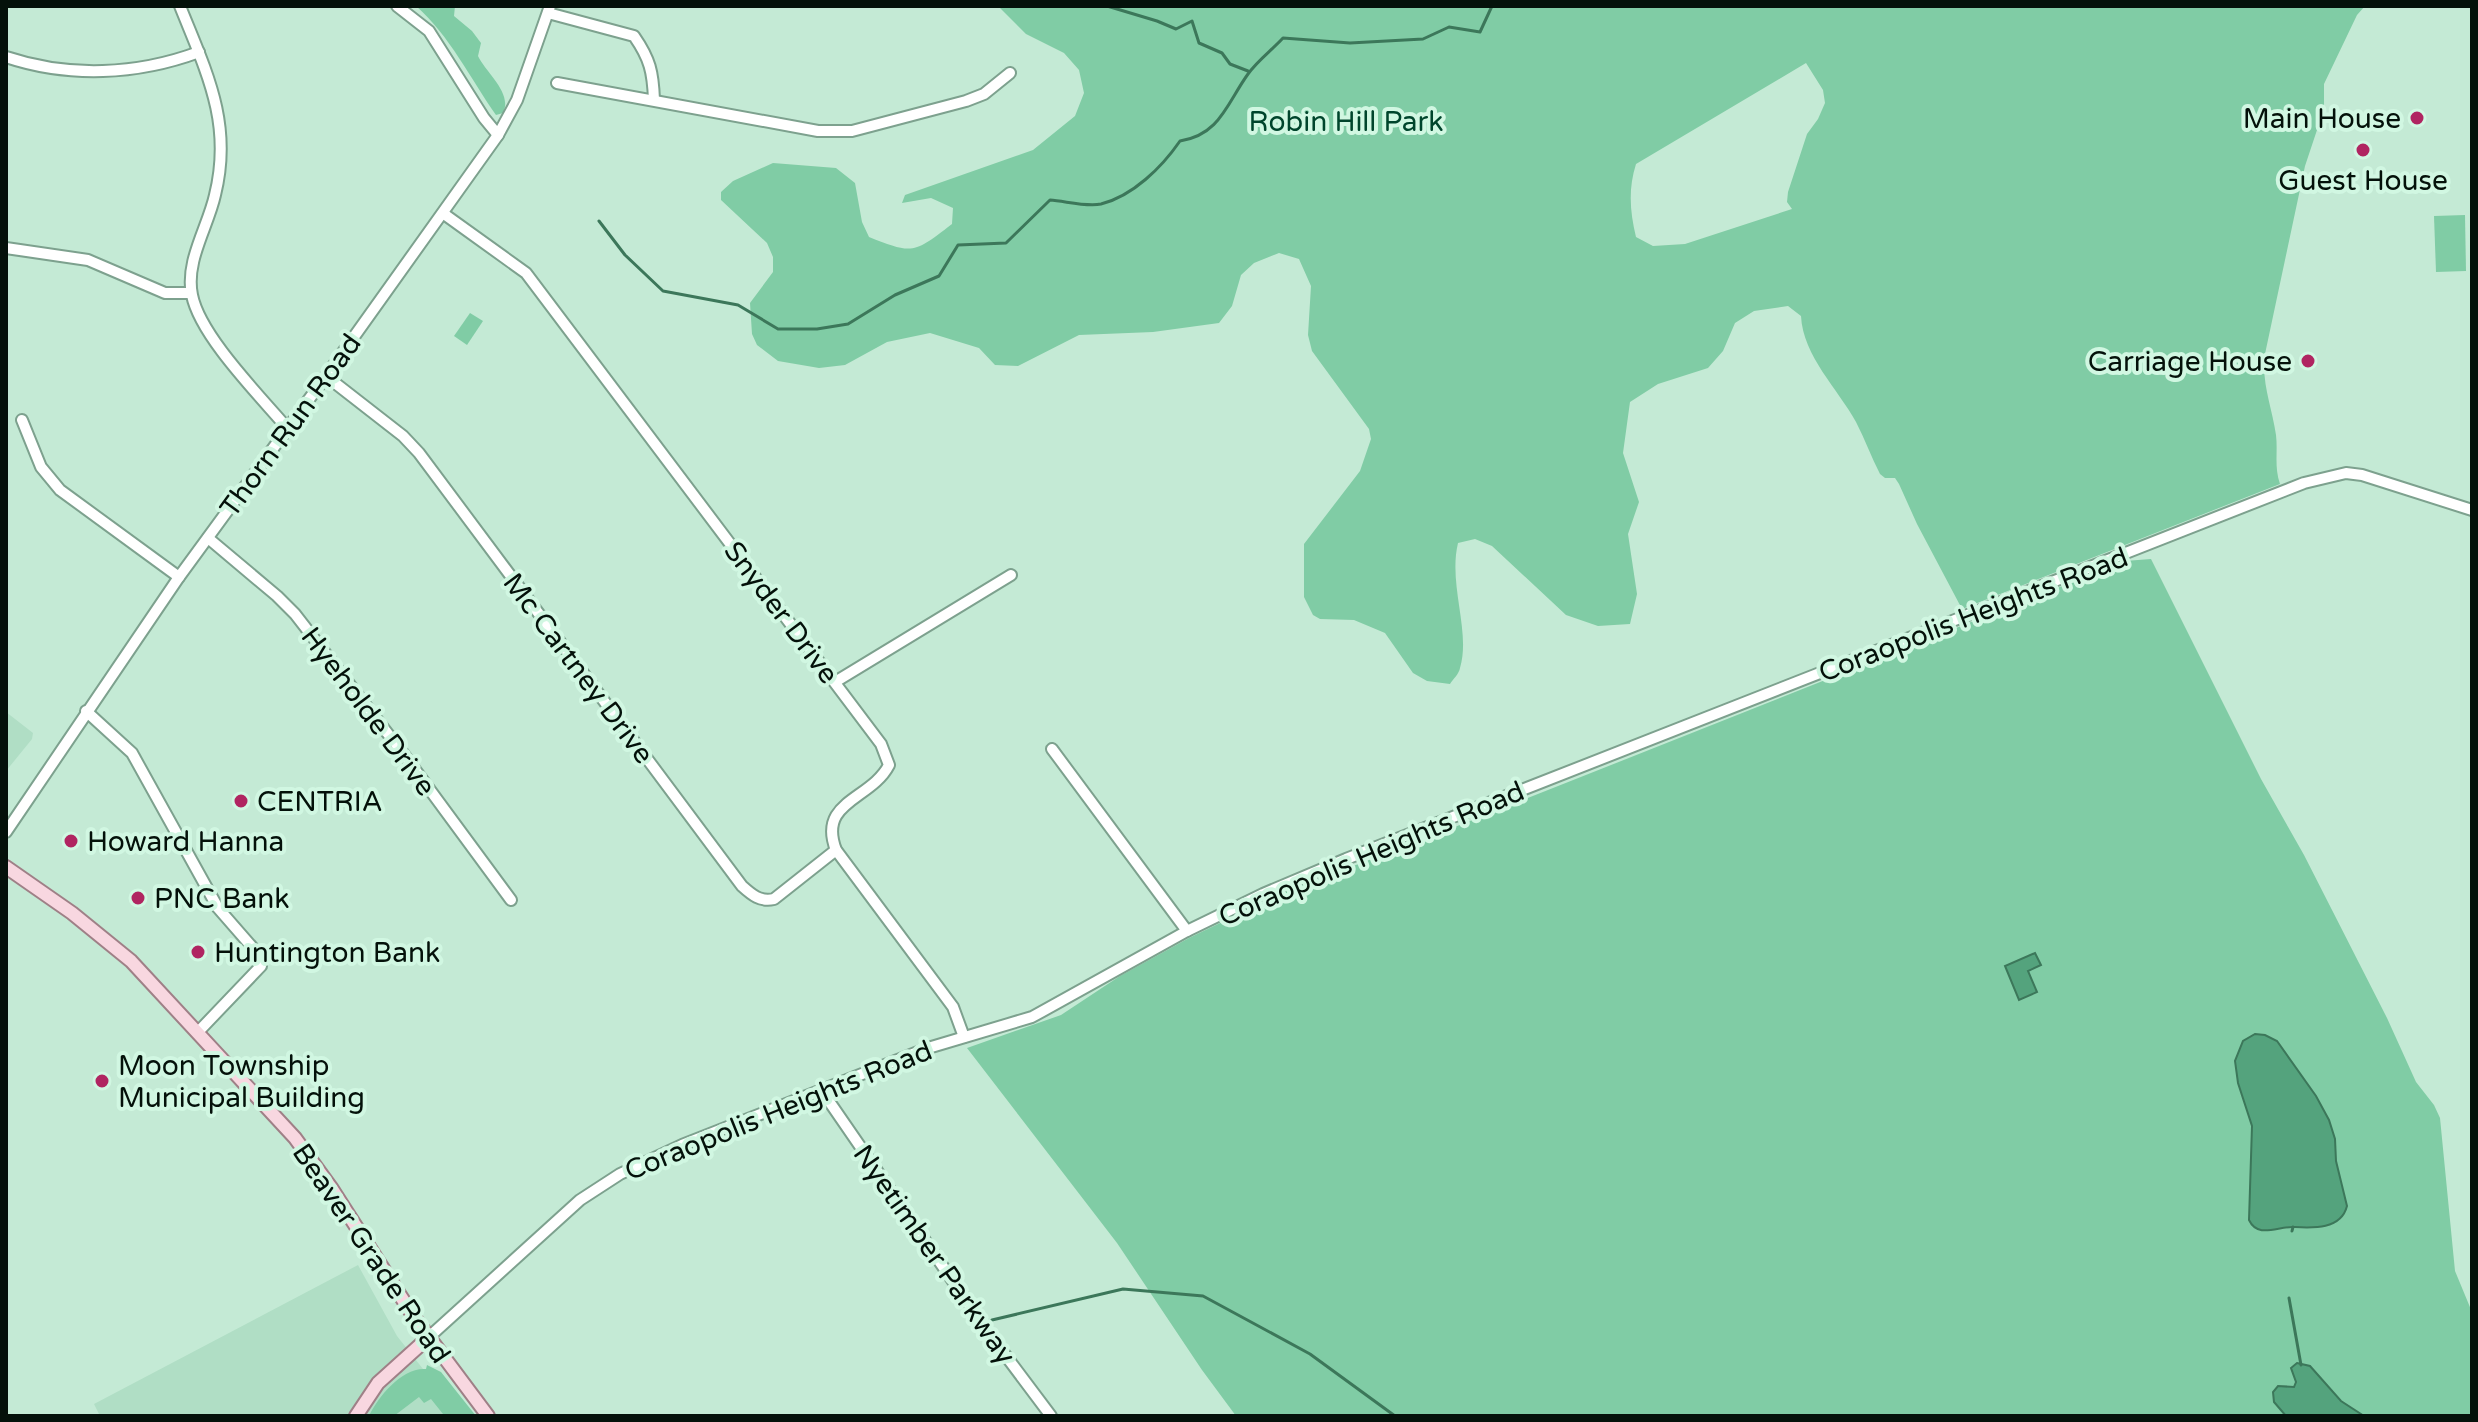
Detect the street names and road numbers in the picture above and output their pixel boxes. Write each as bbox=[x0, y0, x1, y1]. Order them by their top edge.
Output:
street label: Thorn Run Road bbox=[213, 328, 369, 524]
street label: Snyder Drive bbox=[717, 535, 846, 690]
street label: Coraopolis Heights Road bbox=[1814, 540, 2133, 690]
street label: Mc Cartney Drive bbox=[496, 567, 661, 770]
street label: Hyeholde Drive bbox=[294, 621, 443, 803]
street label: Coraopolis Heights Road bbox=[1213, 774, 1529, 934]
street label: Coraopolis Heights Road bbox=[620, 1034, 937, 1188]
street label: Beaver Grade Road bbox=[285, 1137, 457, 1370]
street label: Nyetimber Parkway bbox=[846, 1138, 1023, 1371]

